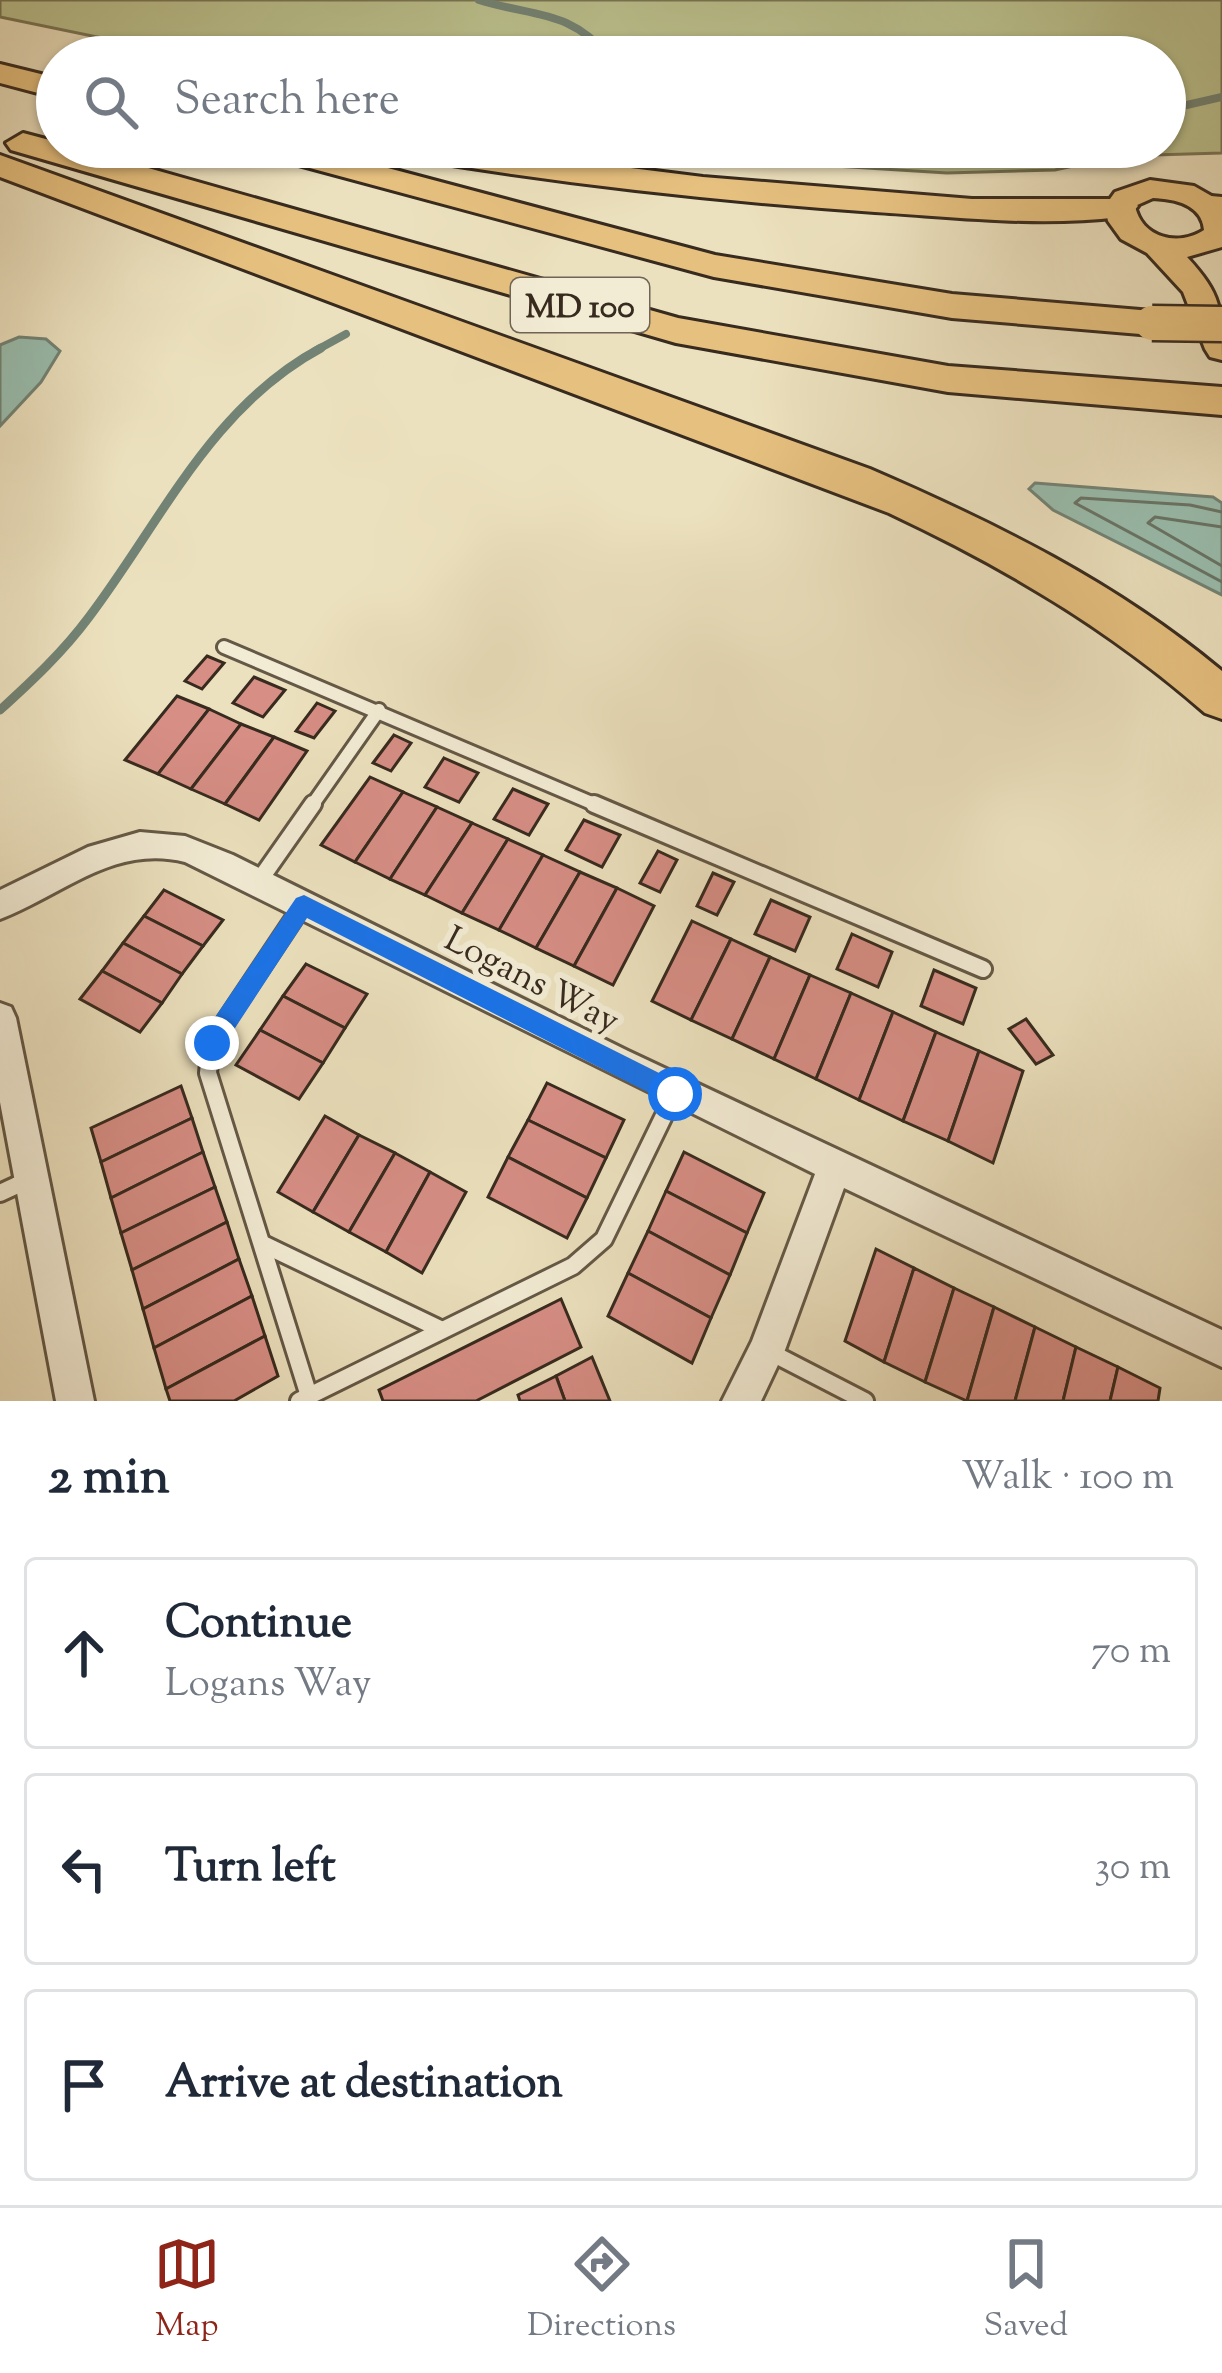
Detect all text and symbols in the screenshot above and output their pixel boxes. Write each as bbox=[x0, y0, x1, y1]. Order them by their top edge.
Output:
search box bbox=[36, 36, 1186, 168]
icon: search bbox=[78, 69, 144, 135]
text: Search here bbox=[174, 70, 400, 135]
road number: MD 100 bbox=[511, 278, 649, 332]
street label: Logans Way bbox=[434, 915, 628, 1048]
route end bbox=[185, 1016, 239, 1070]
route start bbox=[648, 1067, 702, 1121]
text: 2 min bbox=[48, 1443, 170, 1516]
text: Walk · 100 m bbox=[961, 1451, 1174, 1507]
text: Continue bbox=[165, 1593, 352, 1658]
icon: ahead bbox=[51, 1620, 117, 1686]
text: 70 m bbox=[1091, 1625, 1171, 1681]
text: Logans Way bbox=[165, 1658, 371, 1714]
icon: left bbox=[51, 1836, 117, 1902]
text: Turn left bbox=[165, 1837, 336, 1902]
text: 30 m bbox=[1094, 1841, 1171, 1897]
icon: arrive bbox=[51, 2052, 117, 2118]
text: Arrive at destination bbox=[165, 2053, 563, 2118]
tab: Map bbox=[154, 2231, 220, 2351]
tab: Directions bbox=[527, 2231, 676, 2351]
tab: Saved bbox=[984, 2231, 1068, 2351]

